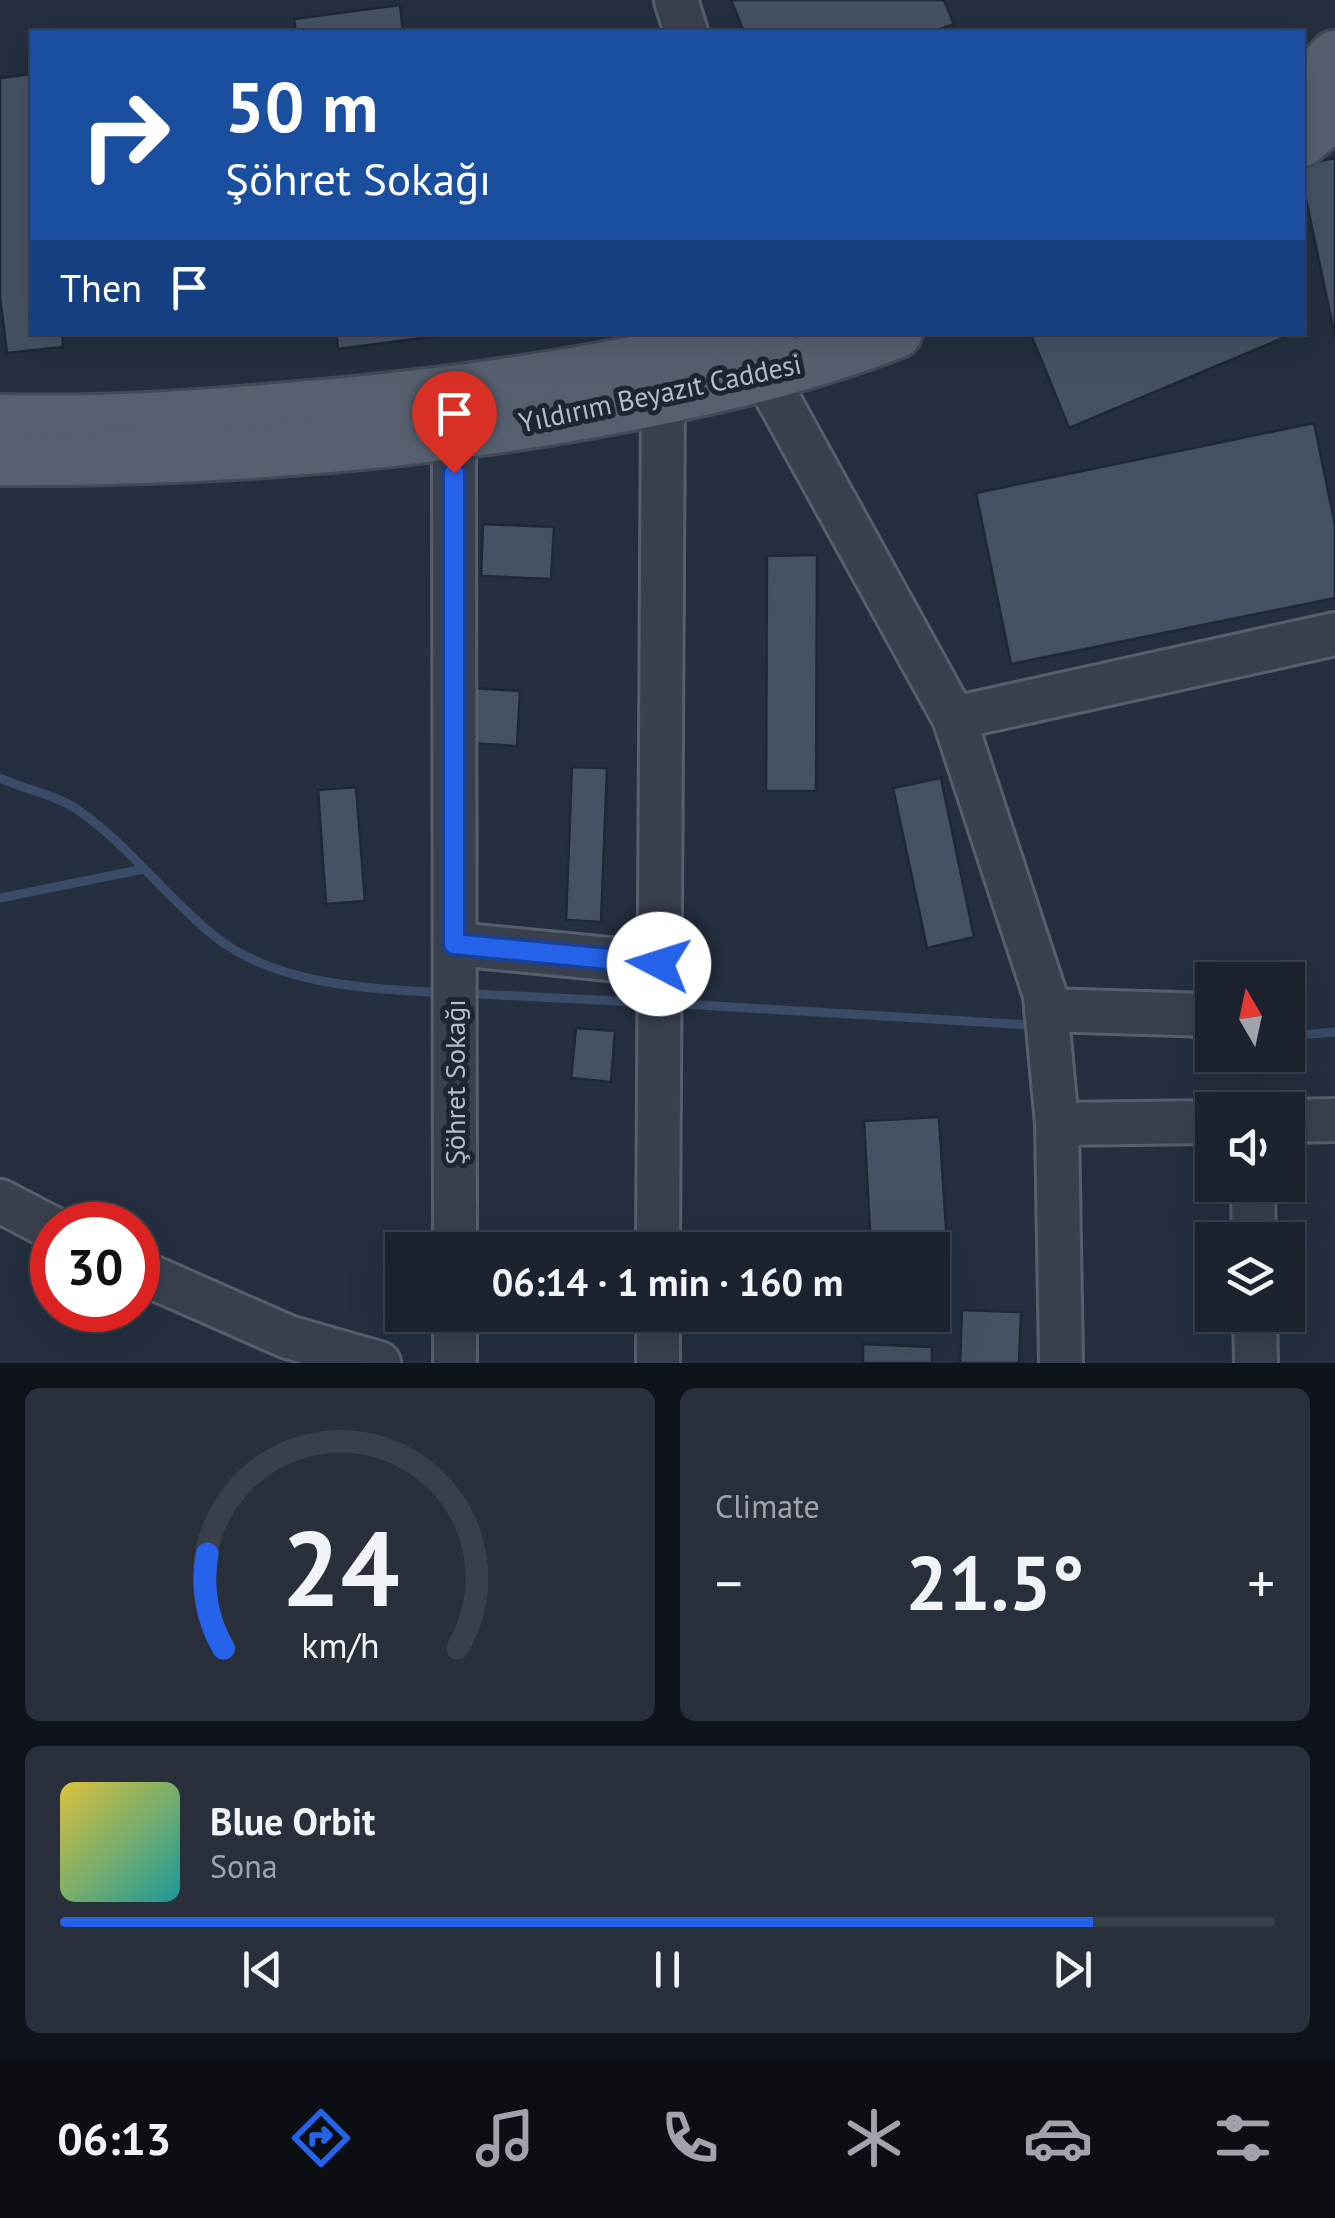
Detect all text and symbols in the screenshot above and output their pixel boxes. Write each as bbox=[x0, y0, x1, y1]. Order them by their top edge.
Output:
text: 50 m bbox=[225, 61, 378, 151]
icon: right bbox=[60, 70, 190, 200]
text: Şöhret Sokağı bbox=[225, 149, 491, 207]
icon: arrive bbox=[162, 260, 217, 315]
text: Then bbox=[60, 263, 142, 312]
street label: Yıldırım Beyazıt Caddesi bbox=[515, 344, 805, 441]
pin bbox=[412, 371, 497, 474]
icon: arrive bbox=[427, 386, 482, 441]
position arrow bbox=[607, 912, 711, 1016]
north arrow bbox=[1195, 962, 1305, 1072]
map controls bbox=[1195, 962, 1305, 1332]
street label: Şöhret Sokağı bbox=[436, 999, 473, 1165]
button: sound bbox=[1195, 1092, 1305, 1202]
speed limit sign: 30 bbox=[30, 1202, 160, 1332]
button: layers bbox=[1195, 1222, 1305, 1332]
text: 06:14 · 1 min · 160 m bbox=[492, 1257, 843, 1306]
text: Climate bbox=[715, 1485, 820, 1527]
text: 24 bbox=[281, 1500, 399, 1635]
text: 21.5° bbox=[906, 1534, 1084, 1631]
text: − bbox=[715, 1547, 743, 1618]
text: + bbox=[1247, 1547, 1275, 1618]
text: km/h bbox=[301, 1622, 379, 1668]
text: Blue Orbit bbox=[210, 1796, 375, 1845]
text: Sona bbox=[210, 1845, 278, 1887]
icon: previous bbox=[235, 1942, 290, 1997]
icon: pause bbox=[640, 1942, 695, 1997]
icon: next bbox=[1045, 1942, 1100, 1997]
icon: directions bbox=[286, 2103, 356, 2173]
icon: music bbox=[470, 2103, 540, 2173]
icon: phone bbox=[655, 2103, 725, 2173]
icon: climate bbox=[839, 2103, 909, 2173]
icon: car bbox=[1023, 2103, 1093, 2173]
icon: filters bbox=[1208, 2103, 1278, 2173]
text: 06:13 bbox=[57, 2109, 171, 2167]

